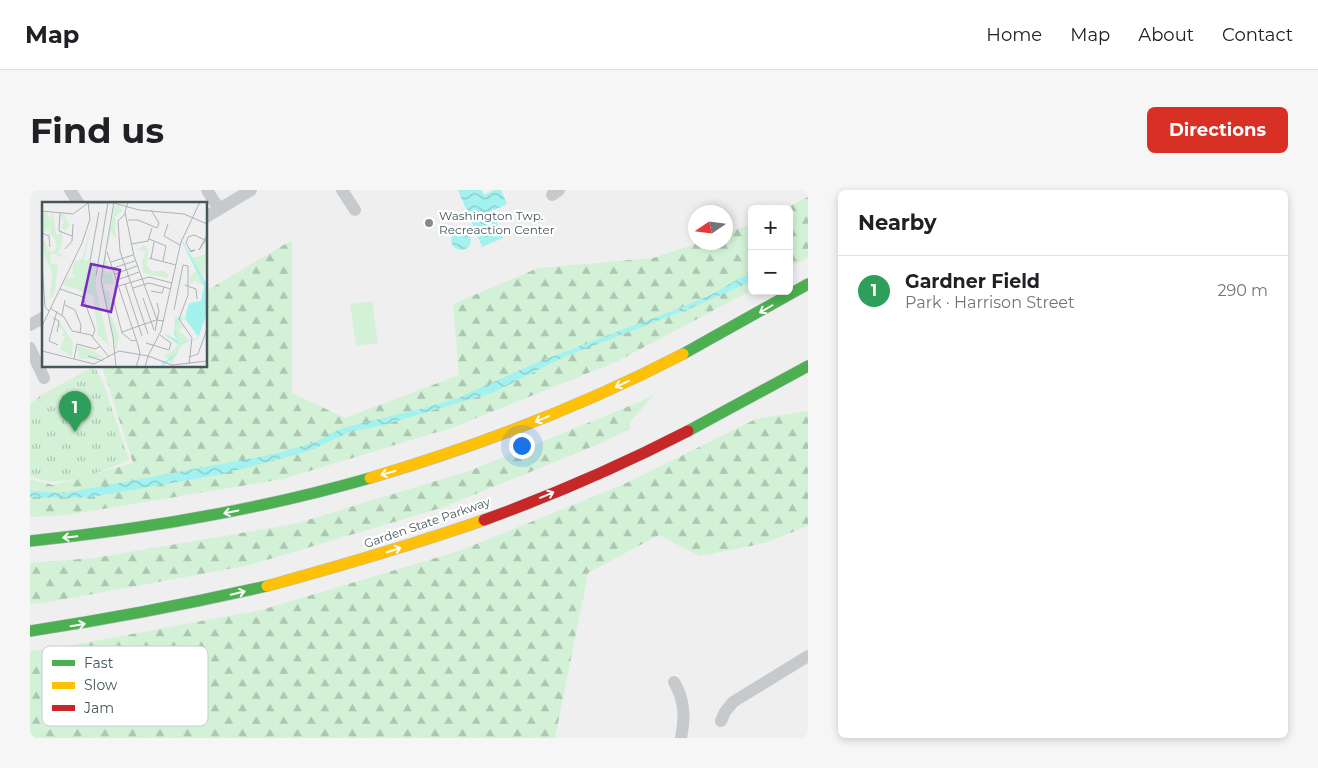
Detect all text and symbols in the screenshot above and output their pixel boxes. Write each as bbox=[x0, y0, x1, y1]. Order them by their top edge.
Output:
text: Map bbox=[25, 20, 79, 49]
text: Home bbox=[986, 24, 1042, 46]
text: Map bbox=[1070, 24, 1110, 46]
text: About bbox=[1138, 24, 1194, 46]
text: Contact bbox=[1222, 24, 1293, 46]
button: Directions bbox=[1147, 107, 1288, 153]
text: Find us bbox=[30, 109, 164, 152]
inset map bbox=[42, 202, 208, 368]
north arrow bbox=[688, 205, 733, 250]
map controls bbox=[748, 205, 793, 295]
button: + bbox=[748, 205, 793, 250]
place label: Washington Twp. Recreaction Center bbox=[439, 208, 555, 237]
text: Nearby bbox=[858, 210, 937, 235]
marker: Washington Twp. Recreaction Center bbox=[423, 217, 435, 229]
button: − bbox=[748, 250, 793, 295]
text: Gardner Field bbox=[905, 270, 1040, 293]
text: 1 bbox=[871, 281, 877, 300]
text: 290 m bbox=[1217, 281, 1268, 300]
text: Park · Harrison Street bbox=[905, 293, 1075, 312]
one-way arrow bbox=[760, 304, 774, 314]
one-way arrow bbox=[615, 379, 630, 389]
pin: 1 bbox=[59, 391, 91, 432]
one-way arrow bbox=[535, 415, 550, 424]
your location bbox=[509, 433, 535, 459]
one-way arrow bbox=[381, 468, 397, 478]
one-way arrow bbox=[539, 489, 554, 499]
street label: Garden State Parkway bbox=[362, 494, 492, 551]
one-way arrow bbox=[223, 508, 239, 517]
one-way arrow bbox=[63, 532, 79, 542]
one-way arrow bbox=[386, 545, 402, 554]
one-way arrow bbox=[229, 588, 245, 597]
one-way arrow bbox=[70, 619, 86, 629]
legend bbox=[42, 646, 208, 726]
text: Fast bbox=[84, 654, 114, 672]
text: Slow bbox=[84, 676, 118, 694]
text: Jam bbox=[83, 699, 114, 717]

